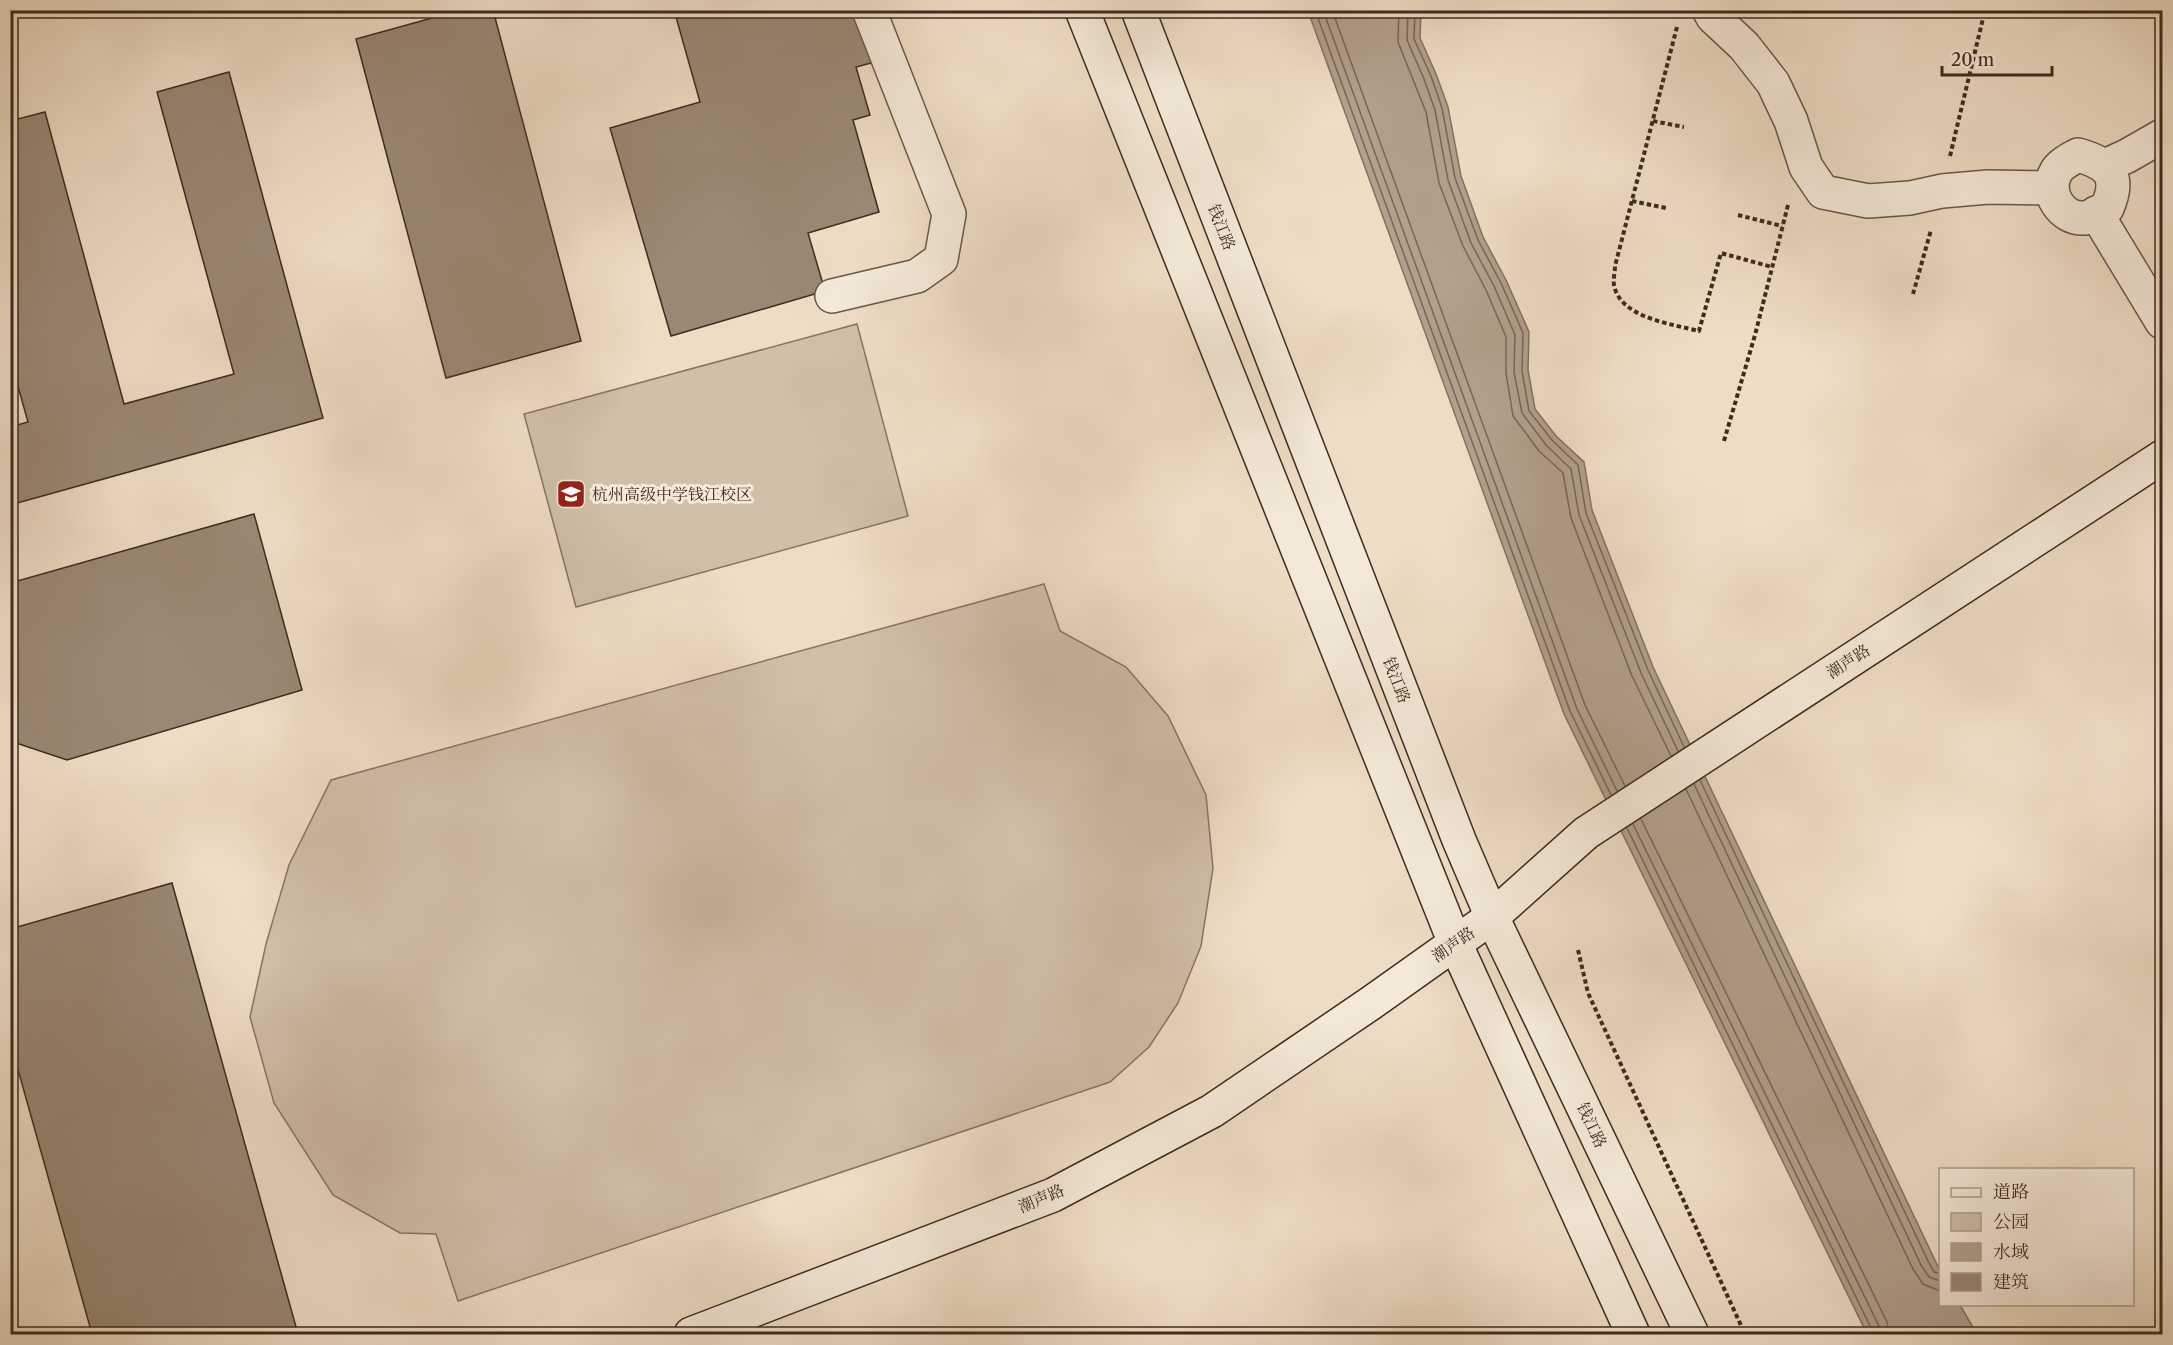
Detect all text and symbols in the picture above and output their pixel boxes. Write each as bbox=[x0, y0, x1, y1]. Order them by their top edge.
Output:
scale bar bbox=[1942, 39, 2052, 77]
text: 20 m bbox=[1951, 49, 1995, 71]
street label: 钱江路 bbox=[1204, 201, 1240, 253]
school or university icon: 杭州高级中学钱江校区 bbox=[555, 478, 587, 510]
place label: 杭州高级中学钱江校区 bbox=[592, 484, 752, 504]
street label: 潮声路 bbox=[1822, 640, 1874, 682]
street label: 钱江路 bbox=[1379, 654, 1415, 706]
street label: 潮声路 bbox=[1428, 922, 1478, 966]
street label: 钱江路 bbox=[1573, 1099, 1611, 1151]
legend bbox=[1939, 1168, 2134, 1306]
street label: 潮声路 bbox=[1015, 1179, 1067, 1217]
text: 道路 bbox=[1993, 1181, 2029, 1203]
text: 公园 bbox=[1993, 1211, 2029, 1233]
text: 水域 bbox=[1993, 1241, 2029, 1263]
text: 建筑 bbox=[1993, 1271, 2029, 1293]

